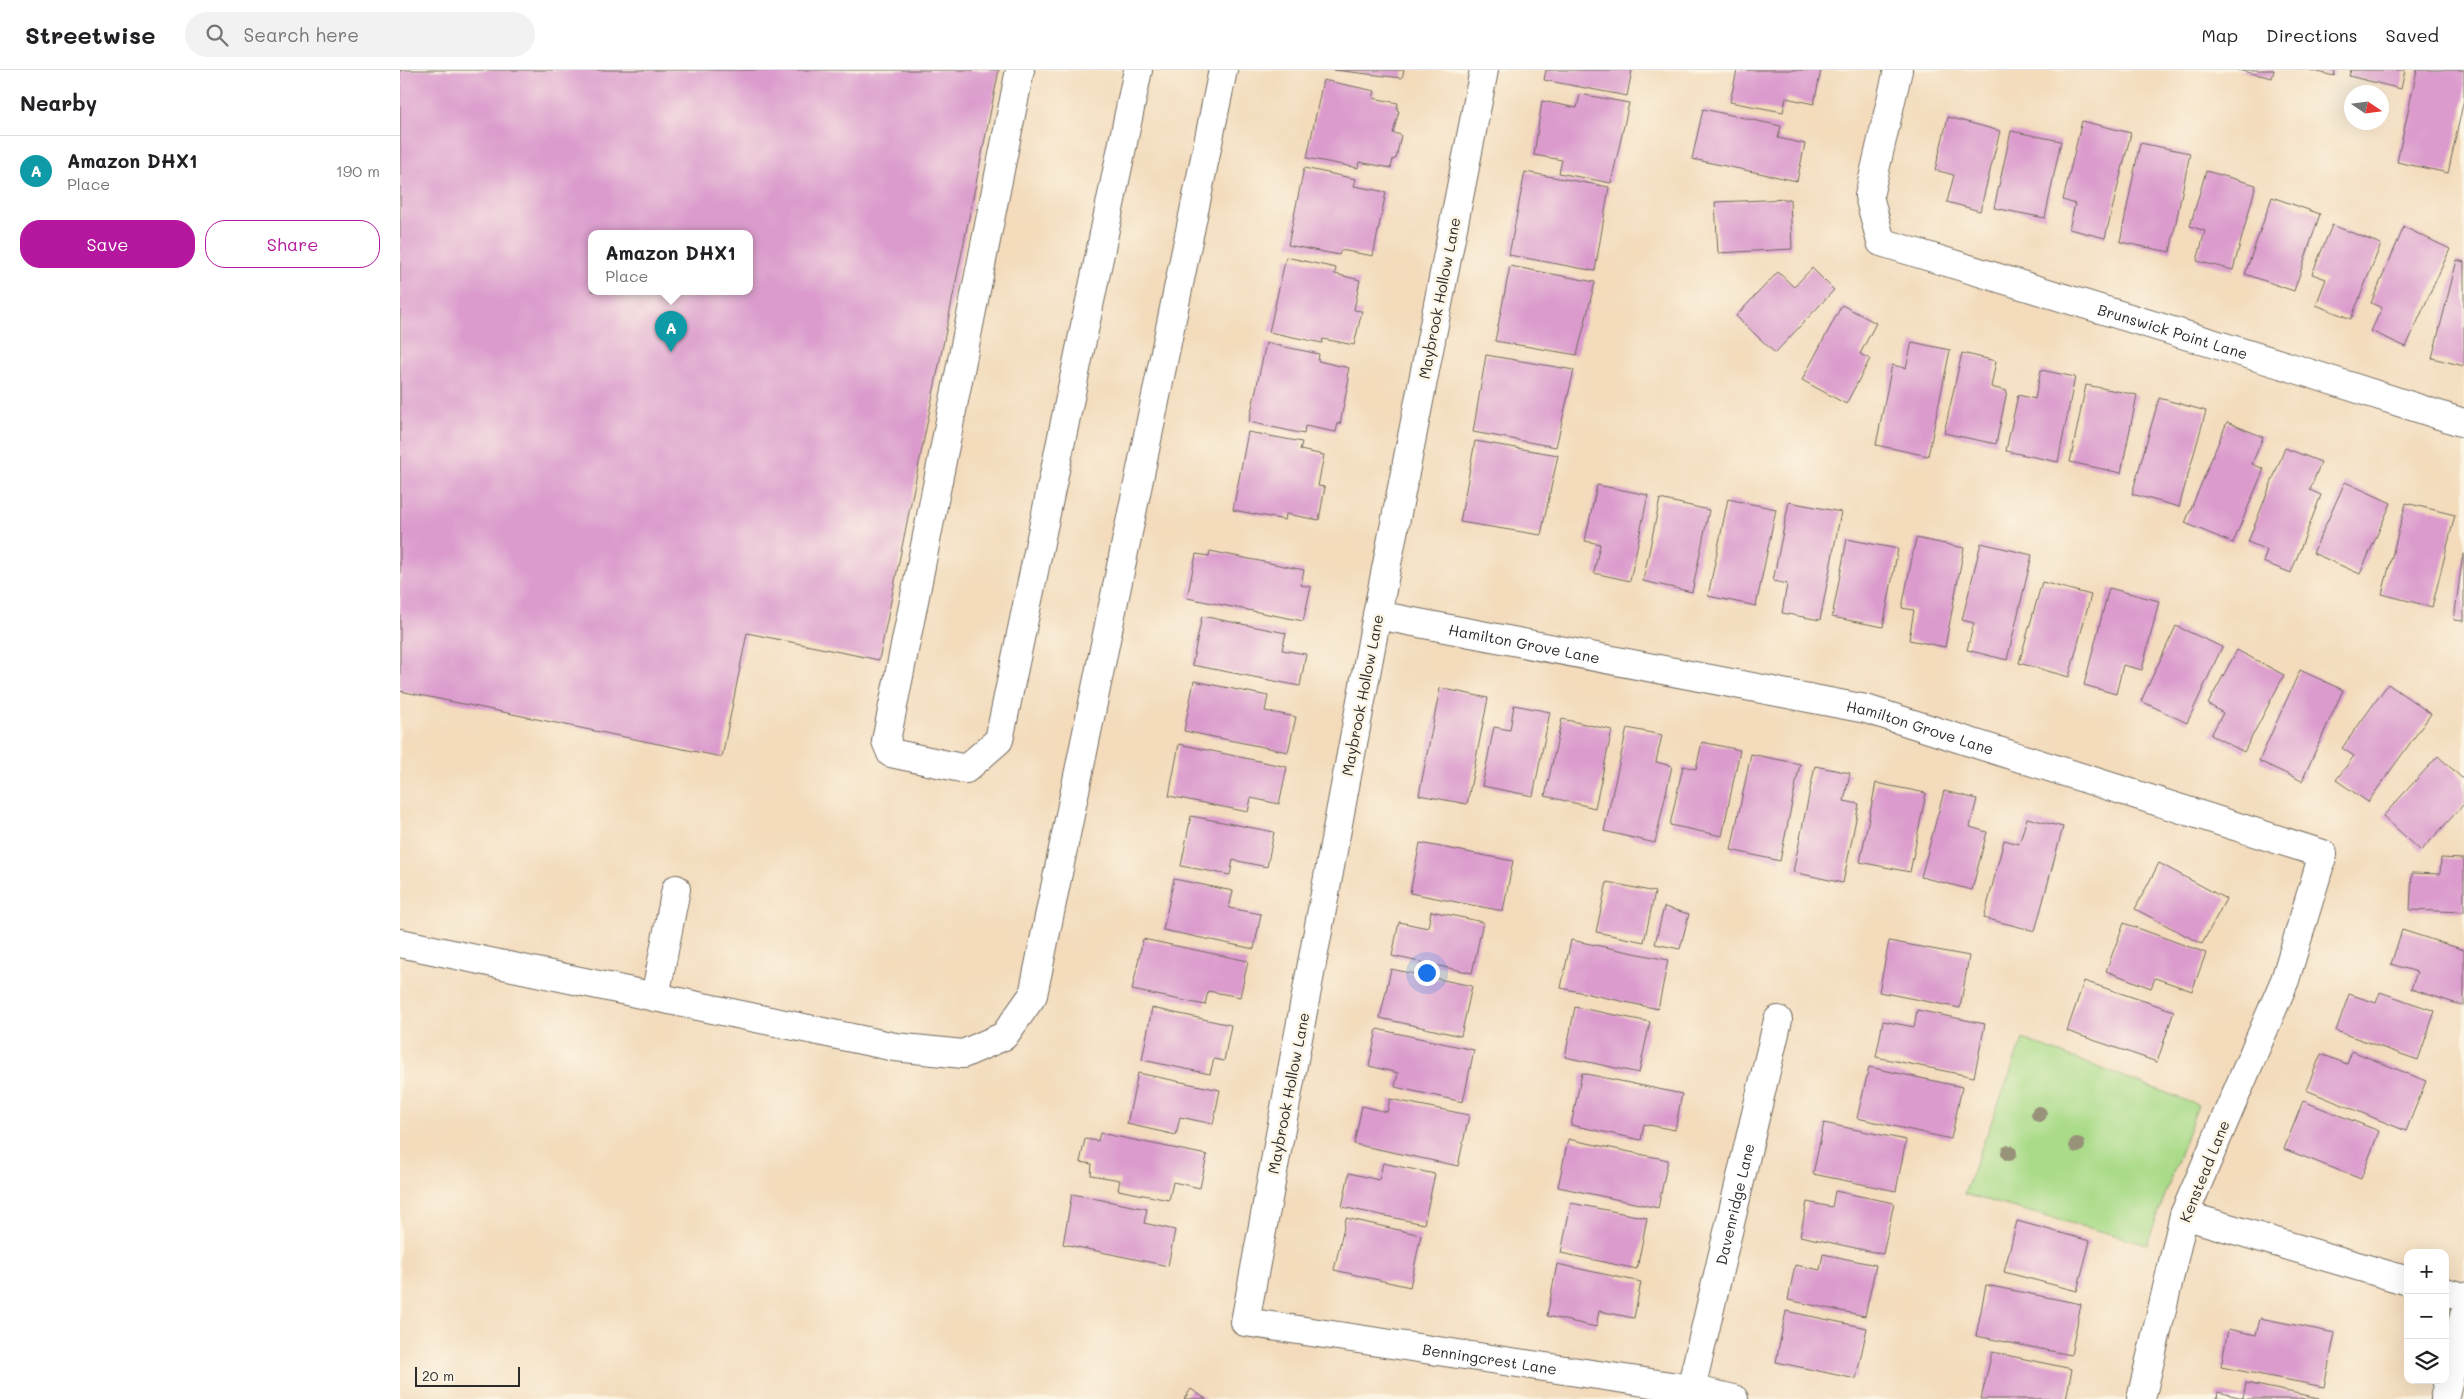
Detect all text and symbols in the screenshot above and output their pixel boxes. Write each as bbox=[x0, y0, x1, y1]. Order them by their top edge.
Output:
search box bbox=[185, 12, 535, 57]
text: Streetwise bbox=[25, 19, 155, 50]
icon: search bbox=[203, 21, 231, 49]
text: Search here bbox=[243, 22, 359, 47]
text: Map bbox=[2201, 23, 2238, 47]
text: Directions bbox=[2266, 23, 2358, 47]
text: Saved bbox=[2386, 23, 2439, 47]
north arrow bbox=[2344, 85, 2389, 130]
text: Nearby bbox=[20, 89, 97, 116]
text: Amazon DHX1 bbox=[67, 148, 197, 173]
text: A bbox=[30, 160, 42, 181]
text: 190 m bbox=[336, 160, 380, 181]
text: Place bbox=[67, 173, 110, 194]
street label: Maybrook Hollow Lane bbox=[1414, 216, 1464, 380]
button: Save bbox=[20, 220, 195, 268]
button: Share bbox=[205, 220, 380, 268]
popup bbox=[588, 230, 753, 295]
text: Amazon DHX1 bbox=[605, 240, 736, 265]
text: Place bbox=[605, 265, 648, 286]
street label: Brunswick Point Lane bbox=[2095, 299, 2250, 364]
pin: A bbox=[655, 311, 687, 352]
street label: Maybrook Hollow Lane bbox=[1337, 613, 1387, 777]
street label: Hamilton Grove Lane bbox=[1447, 619, 1602, 668]
street label: Hamilton Grove Lane bbox=[1845, 695, 1997, 759]
your location bbox=[1414, 960, 1440, 986]
street label: Maybrook Hollow Lane bbox=[1263, 1011, 1313, 1175]
street label: Kenstead Lane bbox=[2174, 1117, 2234, 1225]
street label: Davenridge Lane bbox=[1711, 1141, 1759, 1267]
map controls bbox=[2404, 1249, 2449, 1384]
button: + bbox=[2404, 1249, 2449, 1294]
button: − bbox=[2404, 1294, 2449, 1339]
street label: Benningcrest Lane bbox=[1421, 1339, 1558, 1379]
button: layers bbox=[2404, 1339, 2449, 1384]
scale bar bbox=[415, 1364, 520, 1387]
text: 20 m bbox=[422, 1366, 454, 1385]

